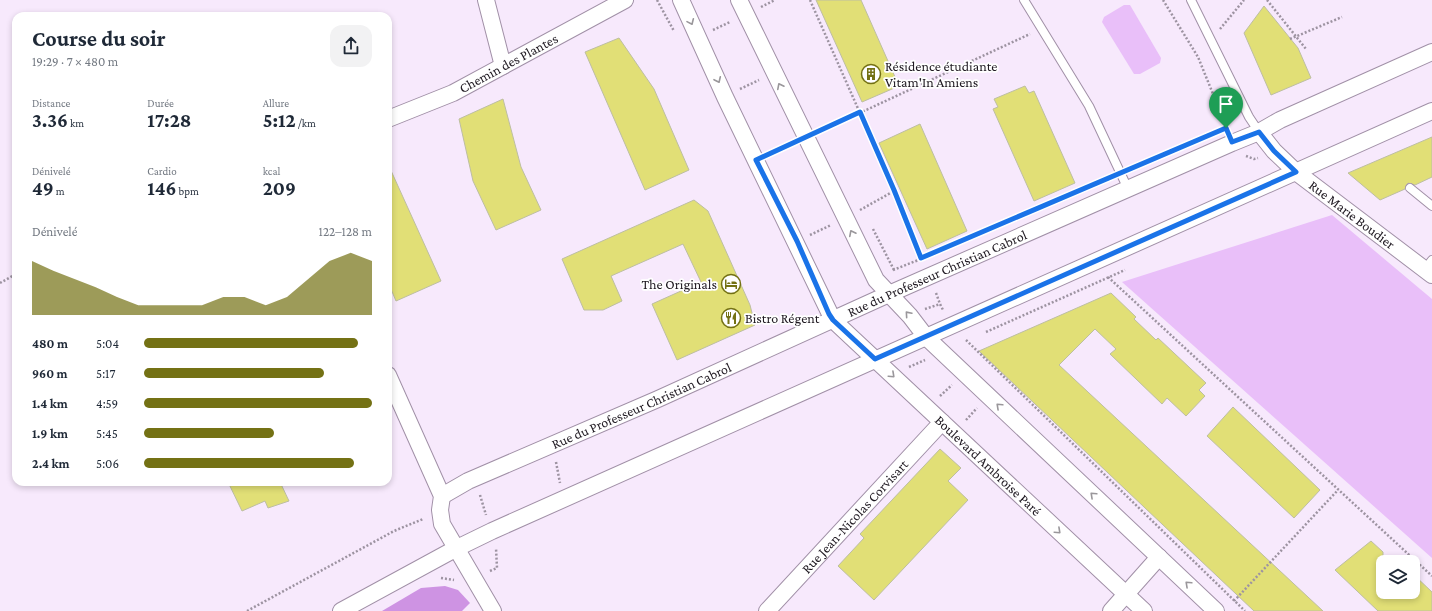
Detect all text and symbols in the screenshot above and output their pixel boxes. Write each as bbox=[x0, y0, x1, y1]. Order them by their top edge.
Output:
one-way arrow bbox=[686, 18, 694, 26]
button: share bbox=[330, 25, 372, 67]
text: Course du soir bbox=[32, 26, 166, 51]
street label: Chemin des Plantes bbox=[456, 30, 560, 96]
text: 19:29 · 7 × 480 m bbox=[32, 54, 118, 69]
place label: Résidence étudiante Vitam'In Amiens bbox=[885, 58, 997, 90]
building icon: Résidence étudiante Vitam'In Amiens bbox=[860, 63, 882, 85]
one-way arrow bbox=[713, 76, 721, 83]
one-way arrow bbox=[777, 83, 785, 91]
pin bbox=[1209, 87, 1243, 128]
icon: arrive bbox=[1215, 93, 1237, 115]
text: Distance bbox=[32, 97, 70, 109]
text: Durée bbox=[147, 97, 174, 109]
text: Allure bbox=[263, 97, 289, 109]
text: 3.36 bbox=[32, 109, 68, 131]
text: 17:28 bbox=[147, 109, 192, 131]
text: 5:12 bbox=[263, 109, 296, 131]
text: km bbox=[68, 117, 84, 129]
text: /km bbox=[296, 117, 316, 129]
text: Dénivelé bbox=[32, 165, 70, 177]
text: Cardio bbox=[147, 165, 177, 177]
text: kcal bbox=[263, 165, 280, 177]
text: 49 bbox=[32, 177, 54, 199]
text: 146 bbox=[147, 177, 177, 199]
text: 209 bbox=[263, 177, 296, 199]
street label: Rue Marie Boudier bbox=[1306, 177, 1398, 252]
text: m bbox=[54, 185, 65, 197]
text: bpm bbox=[177, 185, 199, 197]
text: Dénivelé bbox=[32, 224, 77, 239]
text: 122–128 m bbox=[319, 224, 372, 239]
street label: Rue du Professeur Christian Cabrol bbox=[845, 226, 1029, 320]
one-way arrow bbox=[849, 230, 857, 238]
hotel icon: The Originals bbox=[720, 273, 742, 295]
place label: The Originals bbox=[641, 276, 717, 292]
restaurant icon: Bistro Régent bbox=[720, 307, 742, 329]
place label: Bistro Régent bbox=[745, 310, 820, 326]
one-way arrow bbox=[906, 312, 913, 319]
text: 480 m bbox=[32, 336, 68, 351]
text: 5:04 bbox=[96, 336, 119, 351]
street label: Rue du Professeur Christian Cabrol bbox=[549, 359, 734, 452]
text: 960 m bbox=[32, 366, 68, 381]
text: 5:17 bbox=[96, 366, 115, 381]
one-way arrow bbox=[887, 370, 895, 378]
text: 1.4 km bbox=[32, 396, 68, 411]
text: 4:59 bbox=[96, 396, 118, 411]
one-way arrow bbox=[996, 403, 1004, 411]
street label: Boulevard Ambroise Paré bbox=[932, 412, 1045, 519]
text: 1.9 km bbox=[32, 426, 68, 441]
text: 5:45 bbox=[96, 426, 118, 441]
text: 2.4 km bbox=[32, 456, 70, 471]
text: 5:06 bbox=[96, 456, 119, 471]
street label: Rue Jean-Nicolas Corvisart bbox=[798, 456, 911, 576]
one-way arrow bbox=[1090, 492, 1098, 500]
one-way arrow bbox=[1054, 526, 1061, 533]
map controls bbox=[1376, 555, 1420, 599]
button: layers bbox=[1376, 555, 1420, 599]
one-way arrow bbox=[1185, 581, 1193, 589]

